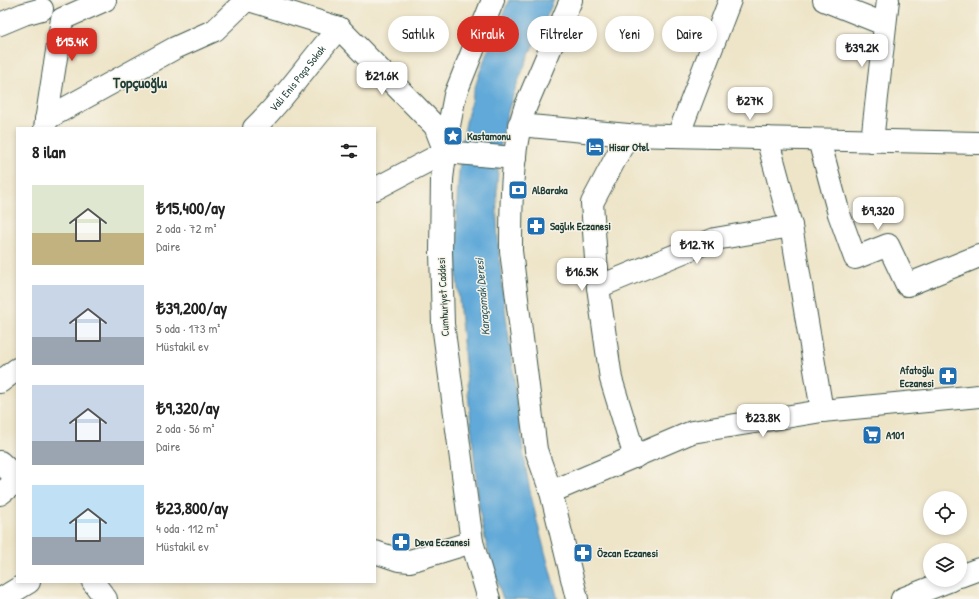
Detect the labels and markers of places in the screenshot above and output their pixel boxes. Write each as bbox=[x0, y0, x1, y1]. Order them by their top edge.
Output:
pin: ₺15.4K bbox=[39, 28, 105, 62]
pin: ₺39.2K bbox=[829, 34, 895, 68]
pin: ₺21.6K bbox=[349, 62, 415, 96]
pin: ₺27K bbox=[726, 87, 774, 121]
place icon: Kastamonu bbox=[442, 125, 464, 147]
place label: Kastamonu bbox=[467, 129, 511, 143]
hotel icon: Hisar Otel bbox=[584, 136, 606, 158]
place label: Hisar Otel bbox=[609, 140, 650, 154]
bank icon: AlBaraka bbox=[507, 179, 529, 201]
place label: AlBaraka bbox=[532, 183, 568, 197]
pin: ₺9,320 bbox=[845, 197, 911, 231]
pharmacy icon: Sağlık Eczanesi bbox=[525, 215, 547, 237]
place label: Sağlık Eczanesi bbox=[550, 219, 611, 234]
pin: ₺12.7K bbox=[664, 231, 730, 265]
pin: ₺16.5K bbox=[549, 258, 615, 292]
place label: Afatoğlu Eczanesi bbox=[900, 363, 935, 390]
pharmacy icon: Afatoğlu Eczanesi bbox=[937, 365, 959, 387]
pin: ₺23.8K bbox=[730, 404, 796, 438]
supermarket icon: A101 bbox=[861, 424, 883, 446]
place label: A101 bbox=[886, 428, 904, 442]
pharmacy icon: Deva Eczanesi bbox=[390, 531, 412, 553]
place label: Deva Eczanesi bbox=[415, 535, 470, 549]
pharmacy icon: Özcan Eczanesi bbox=[572, 542, 594, 564]
place label: Özcan Eczanesi bbox=[597, 546, 658, 560]

